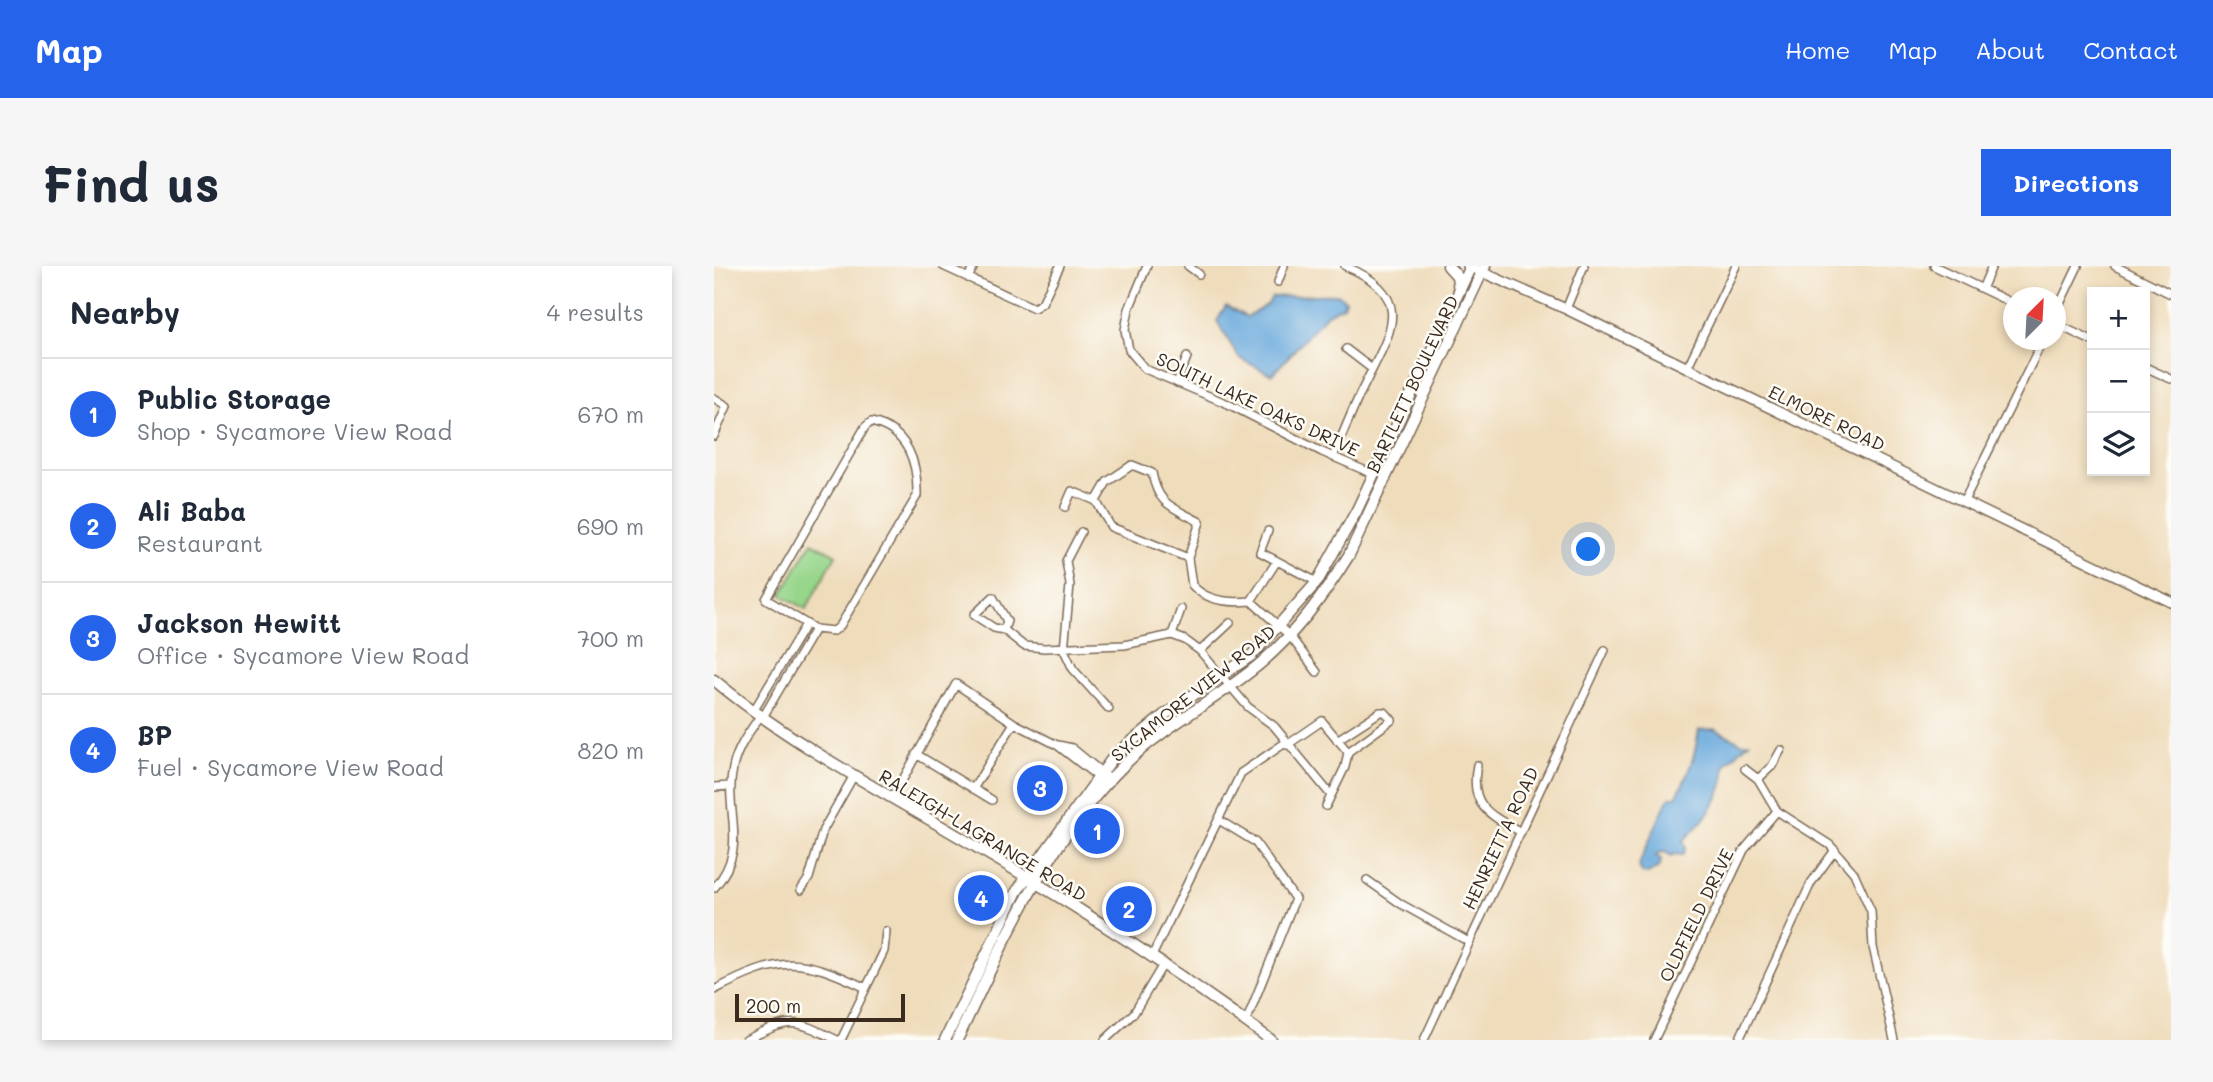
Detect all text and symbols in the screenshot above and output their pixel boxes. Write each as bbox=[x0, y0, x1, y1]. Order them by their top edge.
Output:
text: Map bbox=[35, 28, 103, 71]
text: Home bbox=[1785, 34, 1850, 65]
text: Map bbox=[1888, 34, 1937, 65]
text: About bbox=[1975, 34, 2045, 65]
text: Contact bbox=[2083, 34, 2178, 65]
button: Directions bbox=[1981, 149, 2171, 216]
text: Find us bbox=[42, 151, 220, 214]
north arrow bbox=[2003, 287, 2066, 350]
map controls bbox=[2087, 287, 2150, 476]
button: + bbox=[2087, 287, 2150, 350]
street label: BARTLETT BOULEVARD bbox=[1360, 291, 1464, 477]
text: Nearby bbox=[70, 292, 180, 332]
text: 4 results bbox=[547, 297, 644, 327]
street label: SOUTH LAKE OAKS DRIVE bbox=[1153, 346, 1363, 462]
button: − bbox=[2087, 350, 2150, 413]
street label: ELMORE ROAD bbox=[1765, 379, 1889, 457]
text: Public Storage bbox=[137, 382, 331, 416]
text: 1 bbox=[88, 399, 98, 429]
text: 670 m bbox=[577, 399, 644, 429]
button: layers bbox=[2087, 413, 2150, 476]
text: Shop · Sycamore View Road bbox=[137, 416, 452, 446]
text: Ali Baba bbox=[137, 494, 246, 528]
text: 2 bbox=[87, 511, 99, 541]
text: 690 m bbox=[577, 511, 644, 541]
text: Restaurant bbox=[137, 528, 263, 558]
your location bbox=[1571, 532, 1605, 566]
text: Jackson Hewitt bbox=[137, 606, 341, 640]
street label: SYCAMORE VIEW ROAD bbox=[1106, 619, 1280, 767]
text: 3 bbox=[86, 623, 100, 653]
text: 700 m bbox=[577, 623, 644, 653]
text: Office · Sycamore View Road bbox=[137, 640, 469, 670]
text: BP bbox=[137, 718, 172, 752]
text: 4 bbox=[86, 735, 100, 765]
text: 820 m bbox=[577, 735, 644, 765]
text: Fuel · Sycamore View Road bbox=[137, 752, 444, 782]
pin: 3 bbox=[1017, 762, 1063, 814]
street label: RALEIGH-LAGRANGE ROAD bbox=[875, 763, 1091, 907]
street label: HENRIETTA ROAD bbox=[1456, 763, 1544, 913]
pin: 1 bbox=[1074, 805, 1120, 857]
street label: OLDFIELD DRIVE bbox=[1653, 844, 1739, 986]
pin: 4 bbox=[958, 872, 1004, 924]
pin: 2 bbox=[1106, 883, 1152, 935]
scale bar bbox=[735, 991, 905, 1023]
text: 200 m bbox=[746, 993, 801, 1018]

